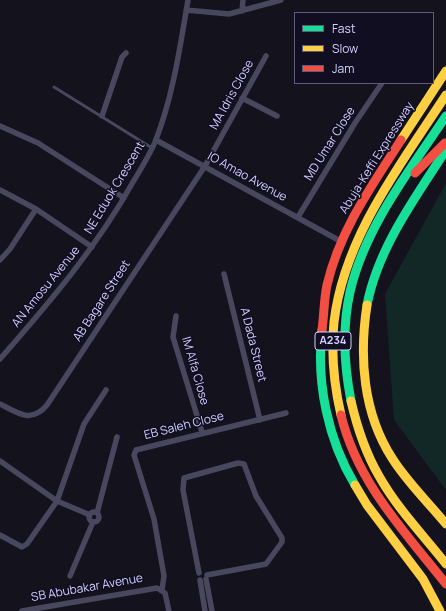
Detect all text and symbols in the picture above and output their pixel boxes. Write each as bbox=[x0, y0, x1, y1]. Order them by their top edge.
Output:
legend bbox=[294, 12, 434, 84]
text: Fast bbox=[332, 20, 356, 37]
text: Slow bbox=[332, 40, 358, 57]
street label: MA Idris Close bbox=[207, 58, 257, 132]
text: Jam bbox=[332, 60, 354, 77]
street label: Abuja-Keffi Expressway bbox=[337, 100, 417, 216]
street label: MD Umar Close bbox=[302, 104, 358, 184]
street label: NE Eduok Crescent bbox=[82, 139, 148, 237]
street label: IO Amao Avenue bbox=[205, 149, 289, 205]
street label: AN Amosu Avenue bbox=[9, 244, 83, 330]
street label: AB Bagare Street bbox=[70, 258, 134, 344]
street label: A Dada Street bbox=[237, 306, 269, 384]
road number: A234 bbox=[315, 332, 351, 350]
street label: IM Alfa Close bbox=[178, 335, 212, 407]
street label: EB Saleh Close bbox=[143, 409, 225, 443]
street label: SB Abubakar Avenue bbox=[30, 571, 144, 605]

